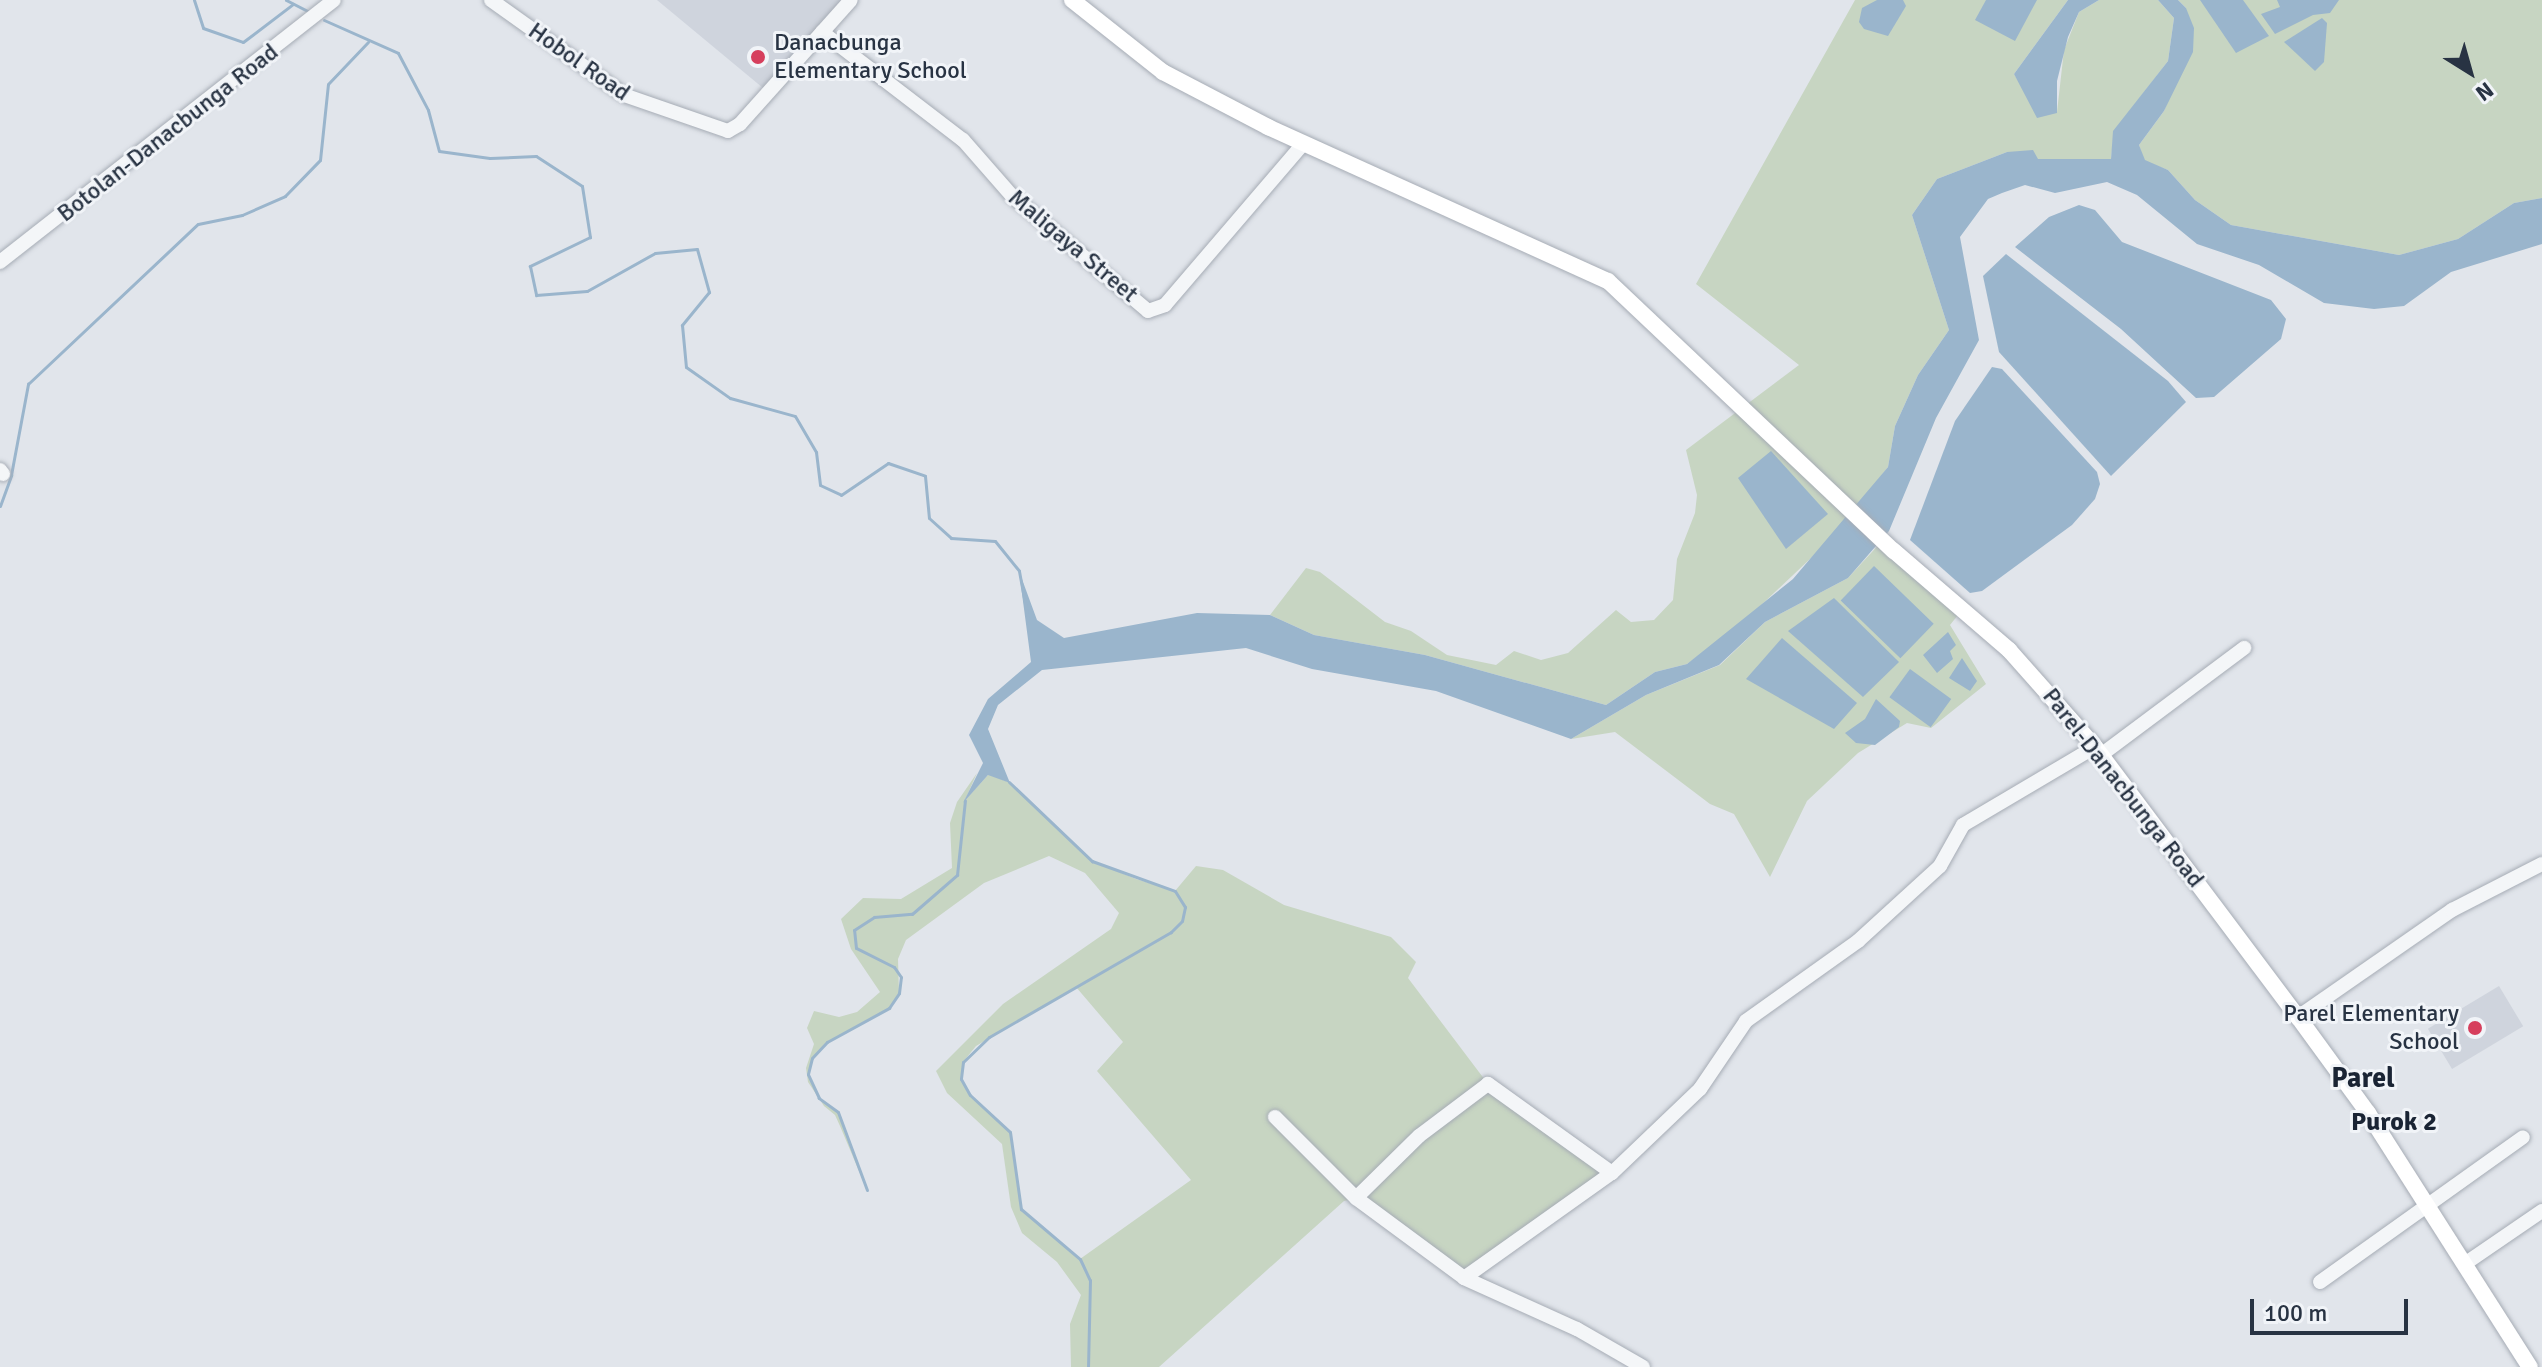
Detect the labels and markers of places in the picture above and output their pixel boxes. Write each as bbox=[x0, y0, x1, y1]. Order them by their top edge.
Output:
place label: Danacbunga Elementary School bbox=[774, 29, 967, 85]
marker: Danacbunga Elementary School bbox=[749, 48, 767, 66]
place label: Parel Elementary School bbox=[2283, 1000, 2459, 1056]
marker: Parel Elementary School bbox=[2466, 1019, 2484, 1037]

